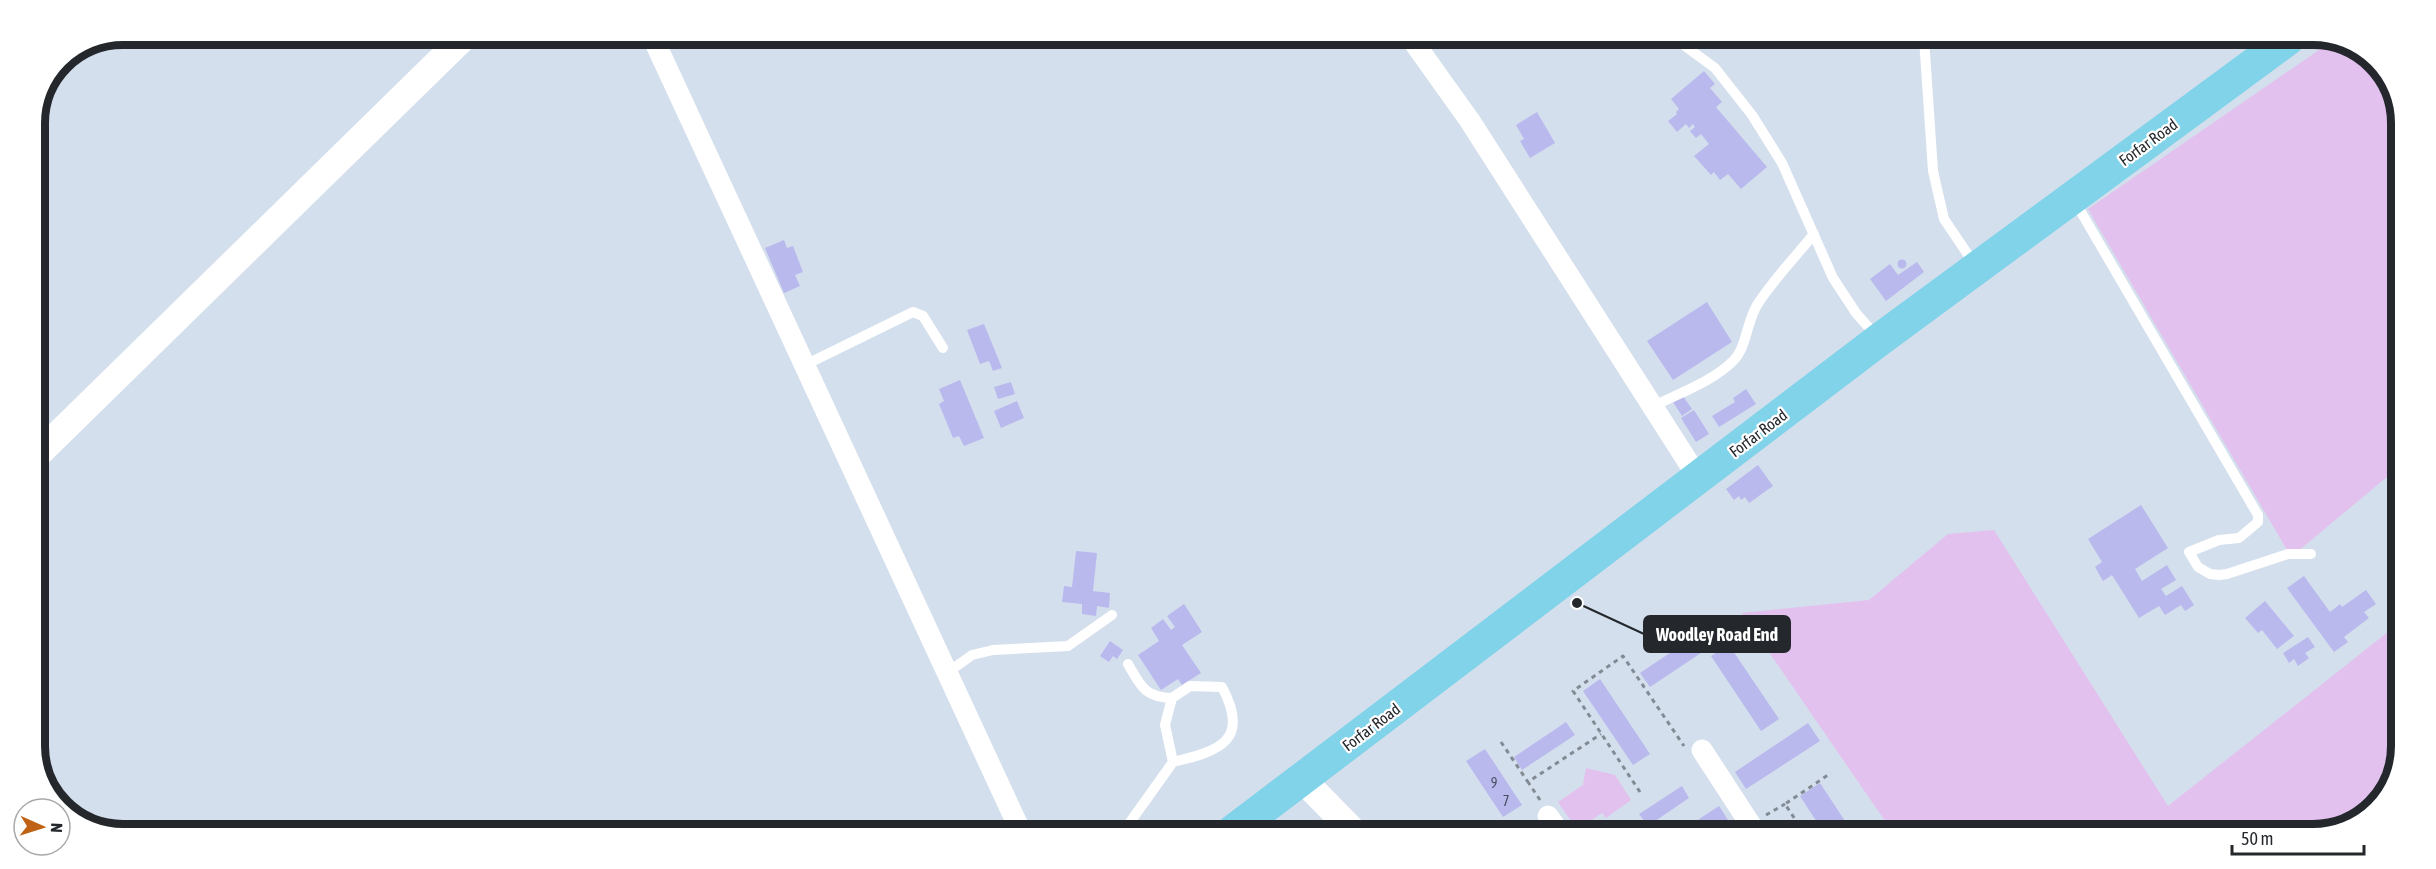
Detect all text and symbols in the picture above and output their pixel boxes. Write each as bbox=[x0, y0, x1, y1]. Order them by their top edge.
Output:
street label: Forfar Road bbox=[2115, 115, 2181, 169]
street label: Forfar Road bbox=[1726, 405, 1790, 461]
callout: Woodley Road End bbox=[1644, 616, 1790, 652]
text: Woodley Road End bbox=[1655, 624, 1778, 645]
street label: Forfar Road bbox=[1339, 699, 1403, 755]
house number: 9 bbox=[1491, 775, 1497, 791]
house number: 7 bbox=[1503, 793, 1509, 809]
north arrow bbox=[12, 797, 72, 857]
scale bar bbox=[2232, 818, 2364, 856]
text: N bbox=[48, 823, 66, 833]
text: 50 m bbox=[2241, 828, 2273, 849]

